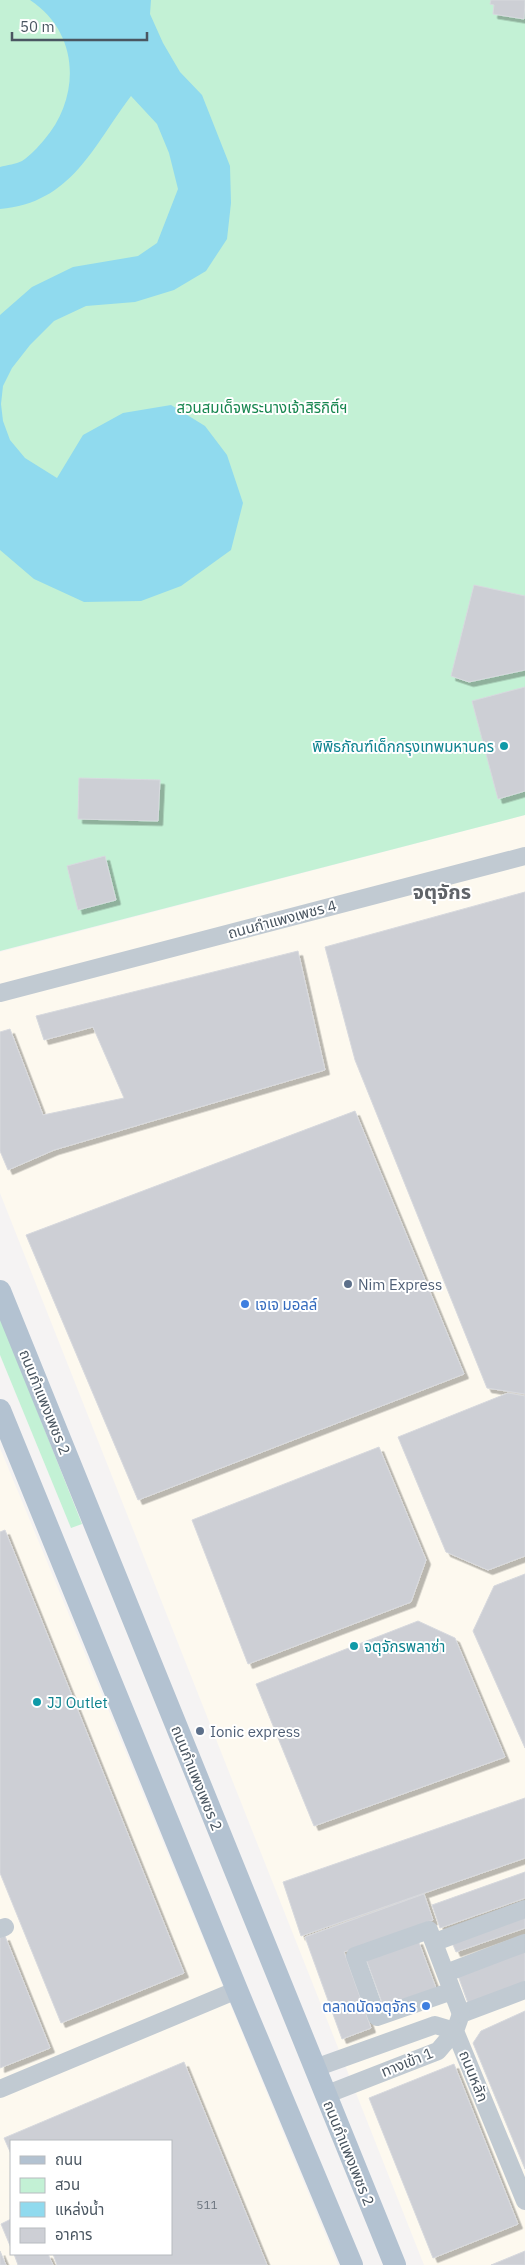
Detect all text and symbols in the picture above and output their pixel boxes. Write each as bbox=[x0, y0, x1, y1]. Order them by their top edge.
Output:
scale bar bbox=[12, 10, 148, 42]
text: 50 m bbox=[20, 17, 55, 36]
park label: สวนสมเด็จพระนางเจ้าสิริกิติ์ฯ bbox=[177, 398, 347, 417]
place label: พิพิธภัณฑ์เด็กกรุงเทพมหานคร bbox=[312, 737, 494, 756]
marker: พิพิธภัณฑ์เด็กกรุงเทพมหานคร bbox=[498, 740, 510, 752]
district label: จตุจักร bbox=[413, 878, 471, 905]
street label: ถนนกำแพงเพชร 4 bbox=[225, 895, 339, 943]
place label: Nim Express bbox=[358, 1275, 442, 1294]
marker: Nim Express bbox=[342, 1278, 354, 1290]
place label: เจเจ มอลล์ bbox=[255, 1295, 317, 1314]
marker: เจเจ มอลล์ bbox=[239, 1298, 251, 1310]
street label: ถนนกำแพงเพชร 2 bbox=[15, 1347, 75, 1457]
place label: จตุจักรพลาซ่า bbox=[364, 1637, 445, 1656]
marker: จตุจักรพลาซ่า bbox=[348, 1640, 360, 1652]
place label: JJ Outlet bbox=[47, 1693, 108, 1712]
marker: JJ Outlet bbox=[31, 1696, 43, 1708]
place label: Ionic express bbox=[210, 1722, 300, 1741]
street label: ถนนกำแพงเพชร 2 bbox=[167, 1723, 227, 1833]
marker: Ionic express bbox=[194, 1725, 206, 1737]
place label: ตลาดนัดจตุจักร bbox=[322, 1997, 416, 2016]
marker: ตลาดนัดจตุจักร bbox=[420, 2000, 432, 2012]
street label: ทางเข้า 1 bbox=[378, 2043, 436, 2081]
street label: ถนนหลัก bbox=[455, 2048, 493, 2104]
street label: ถนนกำแพงเพชร 2 bbox=[319, 2098, 379, 2208]
legend bbox=[10, 2140, 172, 2255]
text: ถนน bbox=[55, 2150, 82, 2169]
text: สวน bbox=[55, 2175, 80, 2194]
house number: 511 bbox=[196, 2197, 218, 2212]
text: แหล่งน้ำ bbox=[55, 2199, 104, 2219]
text: อาคาร bbox=[55, 2225, 92, 2244]

